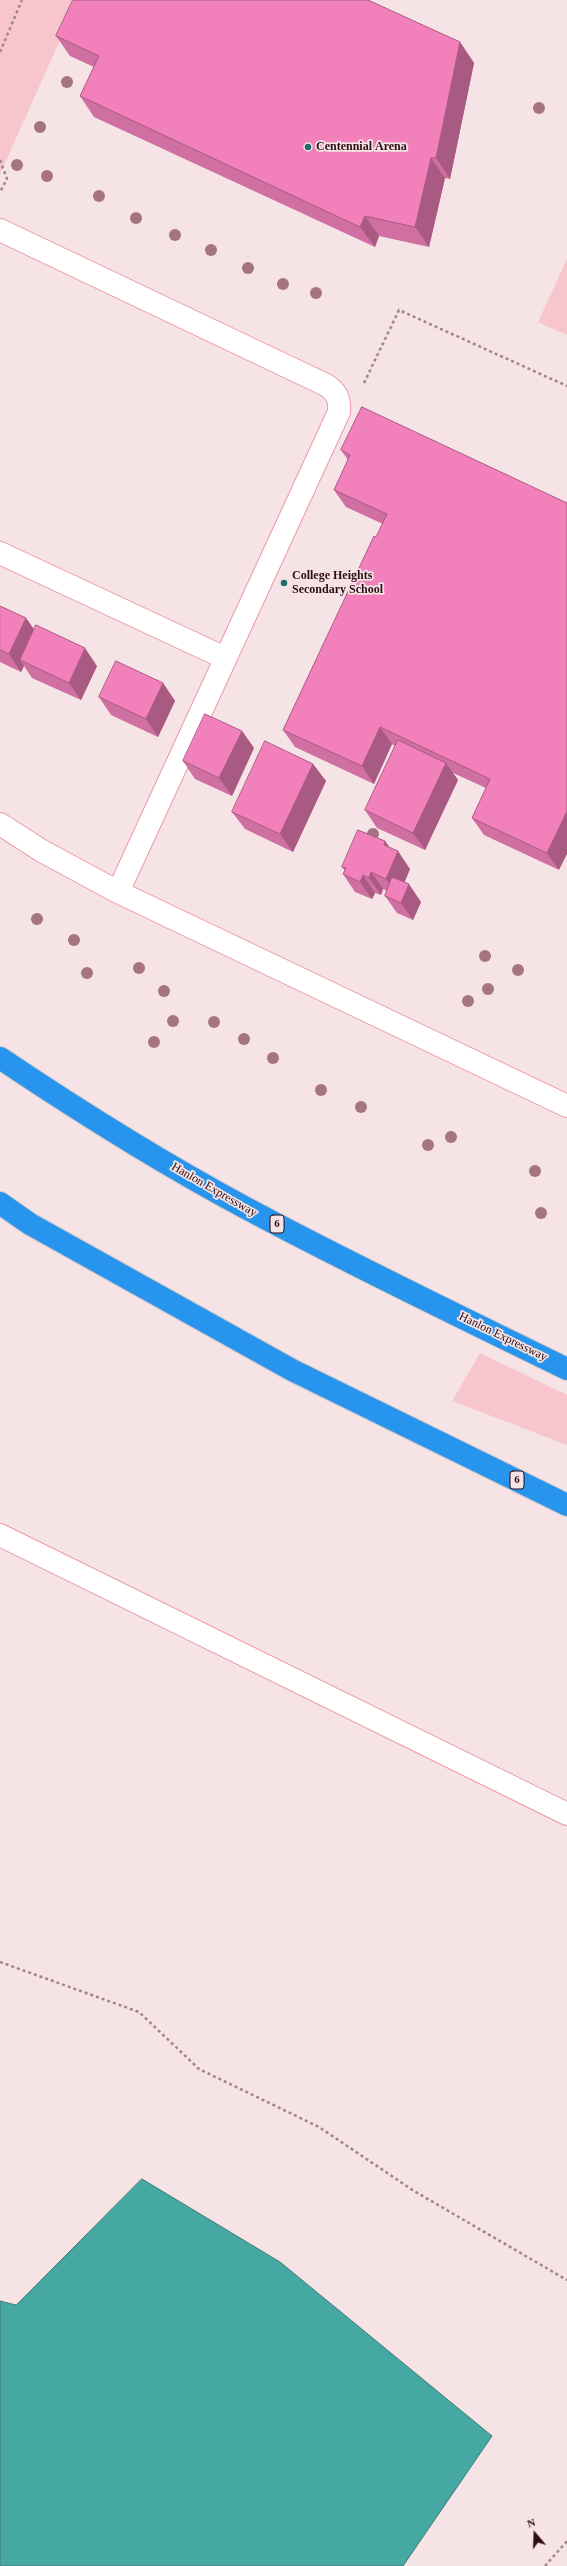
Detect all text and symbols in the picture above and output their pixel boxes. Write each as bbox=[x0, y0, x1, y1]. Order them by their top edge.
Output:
place label: Centennial Arena bbox=[316, 140, 407, 154]
marker: Centennial Arena bbox=[303, 142, 313, 152]
place label: College Heights Secondary School bbox=[292, 569, 383, 597]
marker: College Heights Secondary School bbox=[279, 578, 289, 588]
street label: Hanlon Expressway bbox=[169, 1160, 259, 1220]
road number: 6 bbox=[270, 1215, 284, 1233]
street label: Hanlon Expressway bbox=[457, 1309, 549, 1365]
road number: 6 bbox=[510, 1471, 524, 1489]
north arrow bbox=[515, 2514, 555, 2554]
text: N bbox=[525, 2516, 537, 2530]

